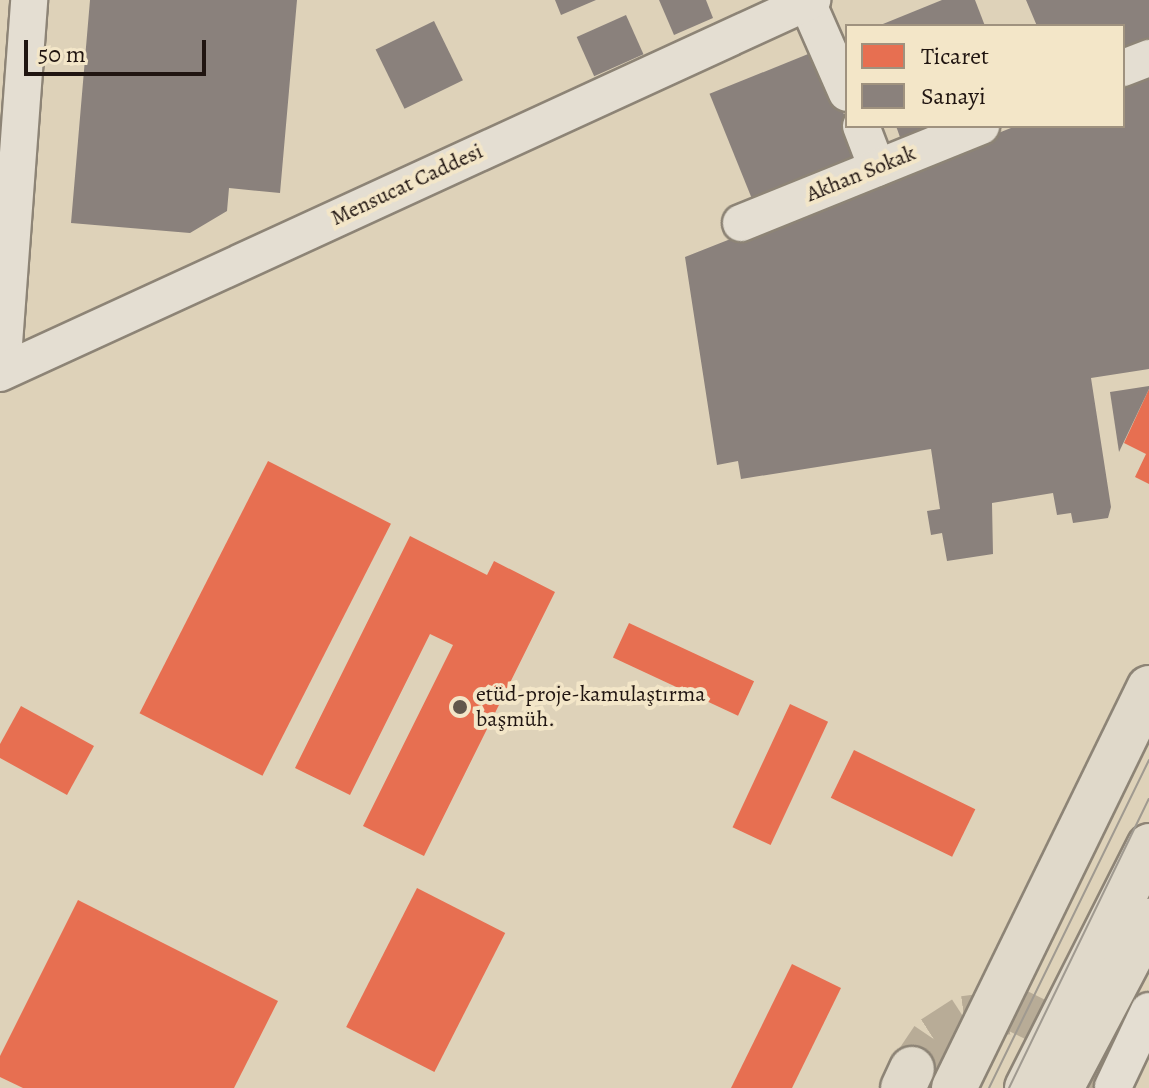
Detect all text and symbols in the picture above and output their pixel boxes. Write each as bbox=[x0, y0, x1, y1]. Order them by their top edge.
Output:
scale bar bbox=[28, 24, 210, 74]
legend bbox=[845, 24, 1125, 128]
text: 50 m bbox=[38, 38, 86, 70]
text: Ticaret bbox=[921, 40, 989, 72]
text: Sanayi bbox=[921, 80, 986, 112]
street label: Mensucat Caddesi bbox=[327, 138, 487, 232]
street label: Akhan Sokak bbox=[802, 140, 920, 208]
place label: etüd-proje-kamulaştırma başmüh. bbox=[476, 681, 706, 732]
marker: etüd-proje-kamulaştırma başmüh. bbox=[451, 698, 469, 716]

